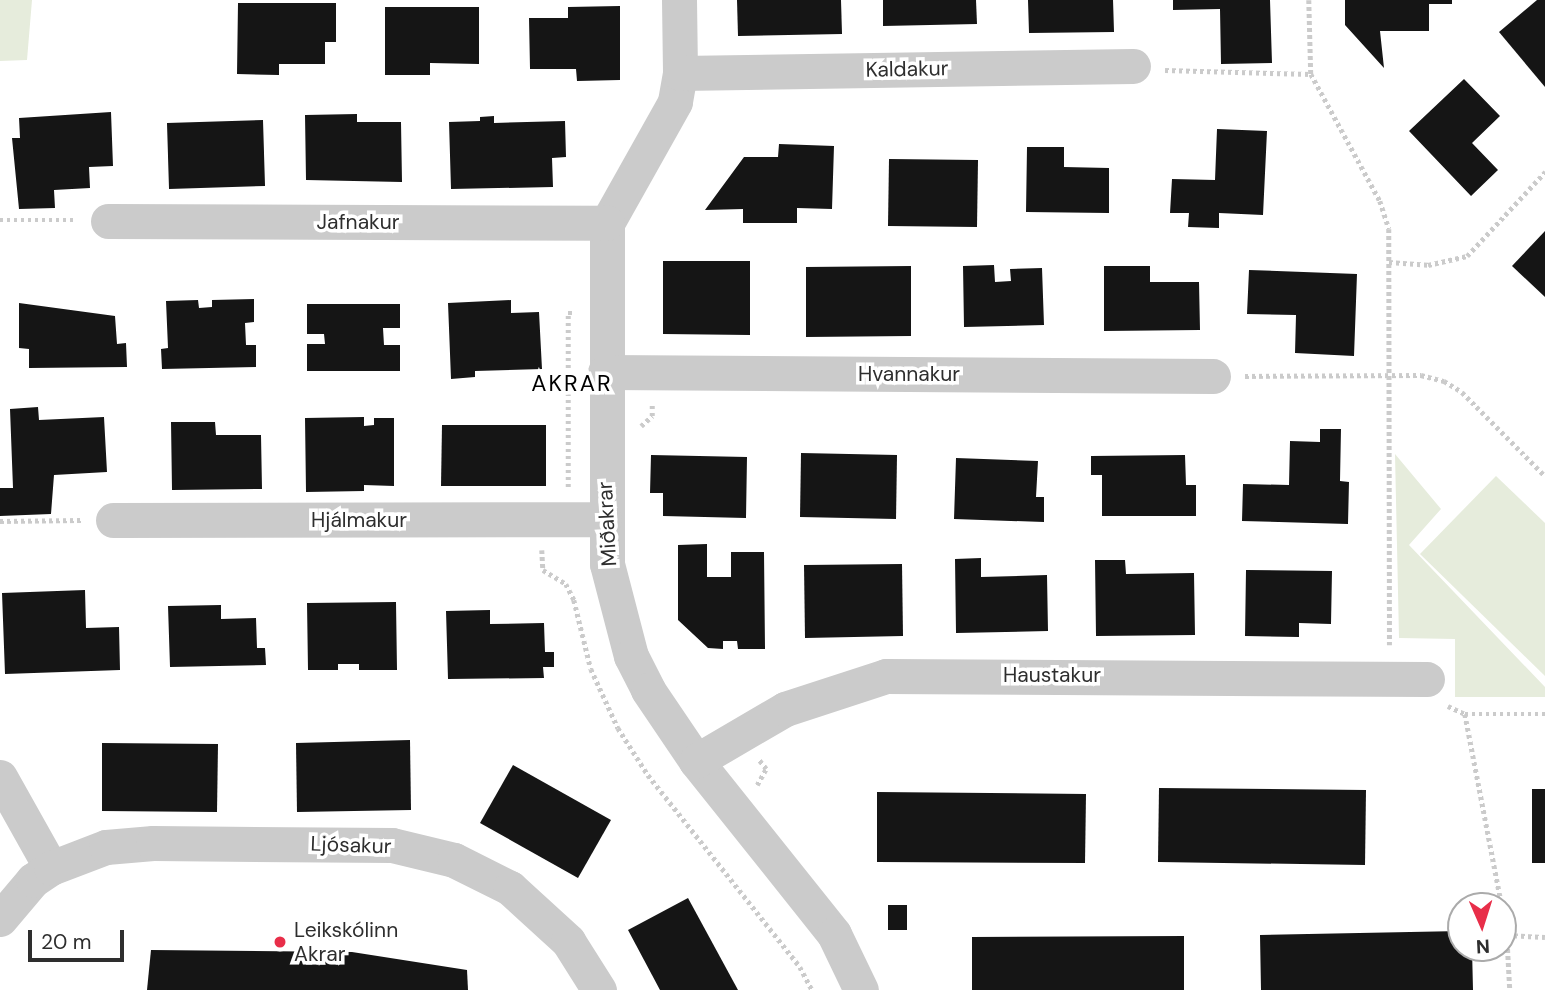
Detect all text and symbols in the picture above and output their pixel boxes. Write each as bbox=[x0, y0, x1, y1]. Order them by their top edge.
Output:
street label: Kaldakur bbox=[865, 56, 949, 82]
street label: Jafnakur bbox=[317, 209, 399, 235]
street label: Hvannakur bbox=[858, 361, 960, 387]
district label: AKRAR bbox=[532, 369, 612, 397]
street label: Miðakrar bbox=[592, 481, 622, 567]
street label: Hjálmakur bbox=[311, 507, 407, 533]
street label: Haustakur bbox=[1003, 662, 1101, 688]
street label: Ljósakur bbox=[310, 831, 392, 859]
north arrow bbox=[1447, 892, 1517, 962]
scale bar bbox=[32, 916, 128, 960]
place label: Leikskólinn Akrar bbox=[294, 917, 398, 967]
text: 20 m bbox=[41, 928, 92, 956]
marker: Leikskólinn Akrar bbox=[272, 934, 288, 950]
text: N bbox=[1475, 934, 1491, 959]

